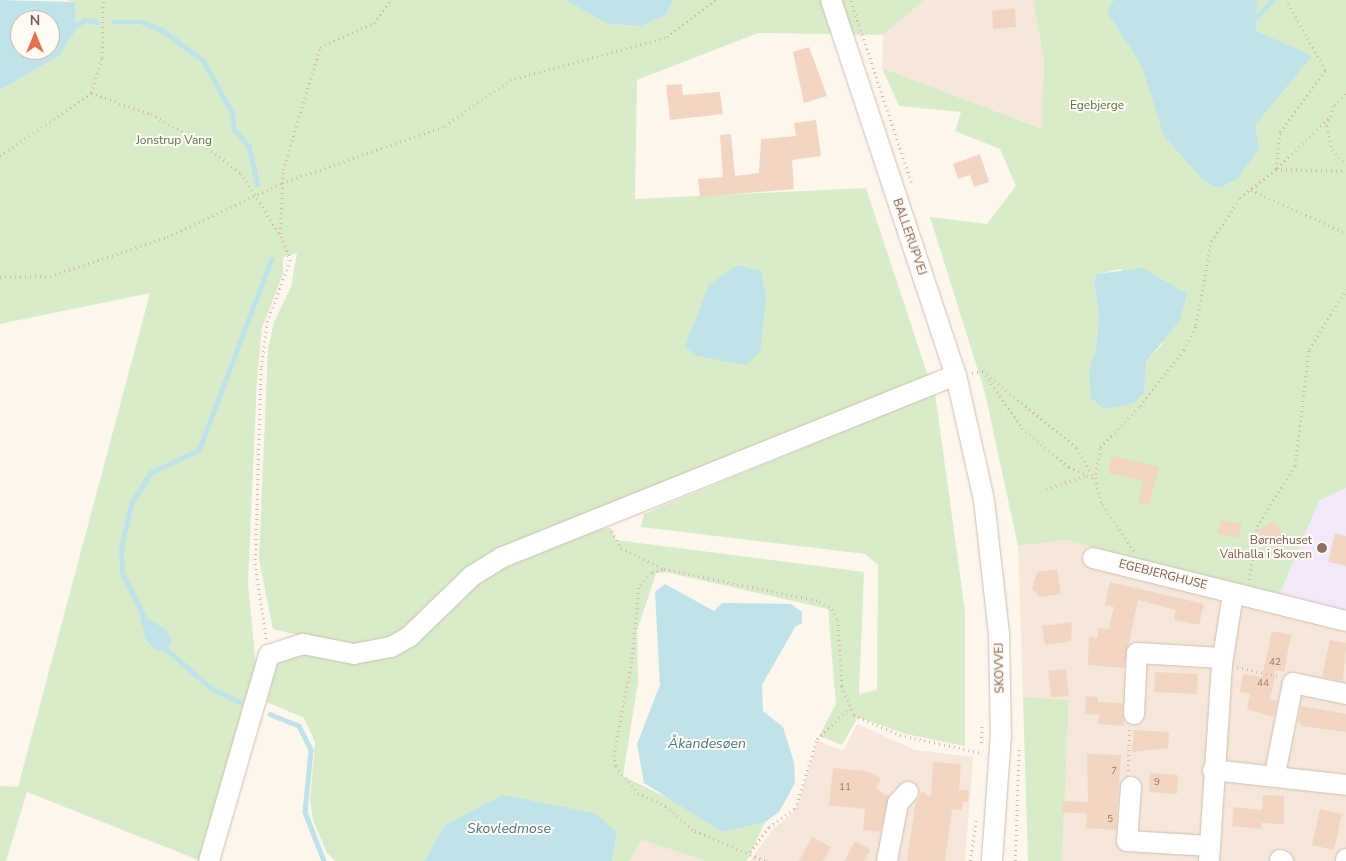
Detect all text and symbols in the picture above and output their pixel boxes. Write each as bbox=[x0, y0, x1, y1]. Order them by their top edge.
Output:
north arrow bbox=[10, 10, 60, 60]
text: N bbox=[30, 11, 40, 30]
park label: Egebjerge bbox=[1070, 99, 1124, 113]
park label: Jonstrup Vang bbox=[136, 134, 212, 148]
street label: BALLERUPVEJ bbox=[889, 197, 929, 277]
place label: Børnehuset Valhalla i Skoven bbox=[1220, 534, 1312, 562]
marker: Børnehuset Valhalla i Skoven bbox=[1316, 542, 1328, 554]
street label: EGEBJERGHUSE bbox=[1117, 557, 1209, 593]
street label: SKOVVEJ bbox=[992, 642, 1008, 694]
house number: 42 bbox=[1269, 657, 1281, 669]
house number: 44 bbox=[1257, 678, 1269, 690]
water label: Åkandesøen bbox=[668, 736, 746, 752]
house number: 7 bbox=[1111, 766, 1117, 778]
house number: 9 bbox=[1154, 777, 1160, 789]
house number: 11 bbox=[839, 782, 851, 794]
house number: 5 bbox=[1107, 814, 1113, 826]
water label: Skovledmose bbox=[467, 821, 551, 837]

